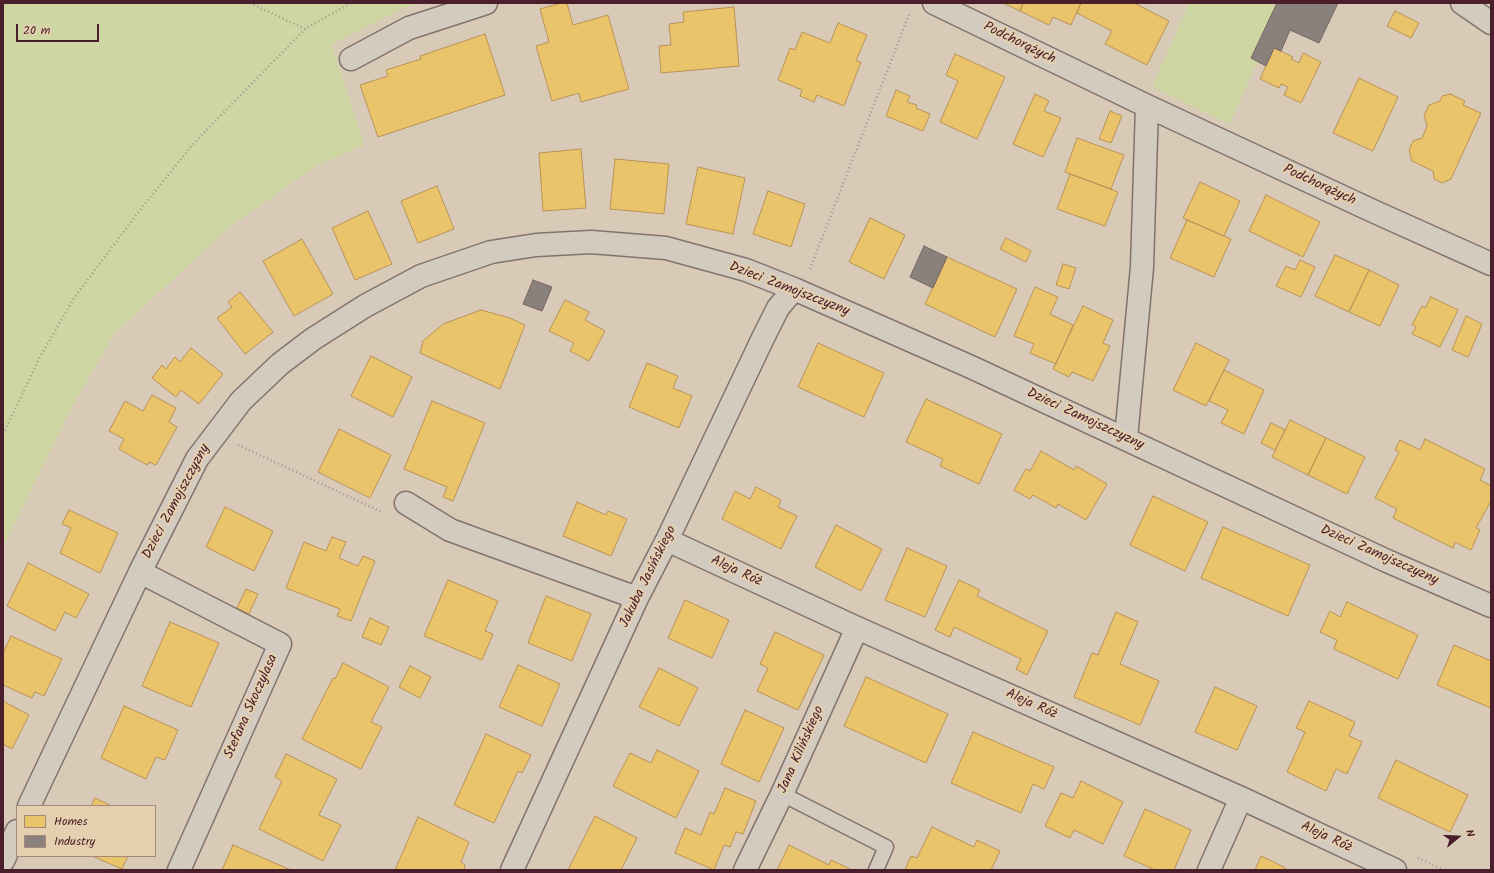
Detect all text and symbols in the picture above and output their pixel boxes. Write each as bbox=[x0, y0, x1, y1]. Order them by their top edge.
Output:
scale bar bbox=[18, 16, 101, 42]
street label: Podchorążych bbox=[980, 19, 1058, 69]
text: 20 m bbox=[23, 21, 50, 40]
street label: Podchorążych bbox=[1280, 162, 1358, 210]
street label: Dzieci Zamojszczyzny bbox=[726, 259, 852, 321]
street label: Dzieci Zamojszczyzny bbox=[1024, 385, 1146, 455]
street label: Dzieci Zamojszczyzny bbox=[140, 442, 214, 562]
street label: Dzieci Zamojszczyzny bbox=[1317, 522, 1441, 590]
street label: Jakuba Jasińskiego bbox=[617, 523, 681, 631]
street label: Aleja Róż bbox=[708, 553, 764, 591]
street label: Stefana Skoczylasa bbox=[221, 652, 283, 762]
street label: Aleja Róż bbox=[1003, 686, 1059, 724]
street label: Jana Kilińskiego bbox=[775, 704, 829, 796]
legend bbox=[16, 805, 156, 857]
text: Homes bbox=[54, 812, 88, 831]
north arrow bbox=[1438, 817, 1478, 857]
street label: Aleja Róż bbox=[1298, 819, 1354, 857]
text: N bbox=[1460, 827, 1479, 839]
text: Industry bbox=[54, 832, 95, 851]

